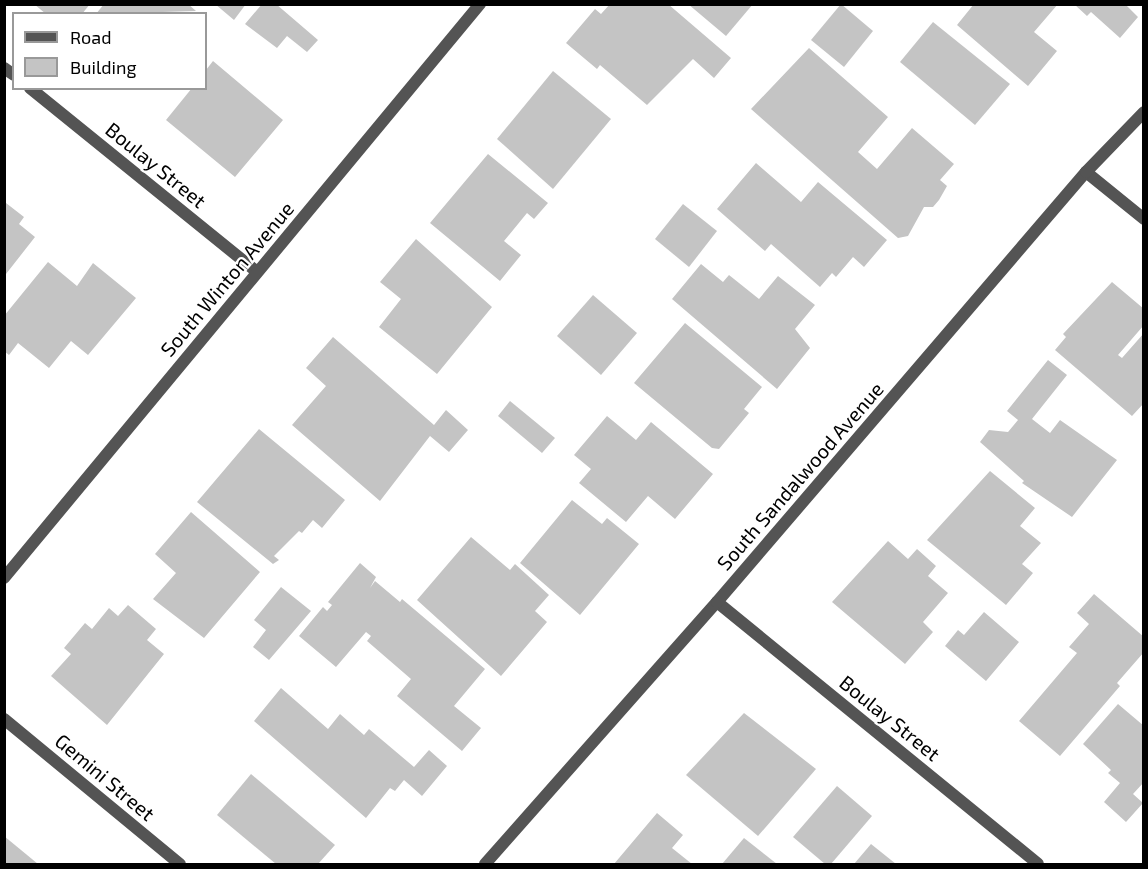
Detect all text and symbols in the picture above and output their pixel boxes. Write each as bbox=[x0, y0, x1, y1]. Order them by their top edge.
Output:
legend bbox=[12, 12, 207, 90]
text: Road bbox=[70, 26, 111, 48]
text: Building bbox=[70, 56, 137, 78]
street label: Boulay Street bbox=[101, 117, 211, 213]
street label: South Winton Avenue bbox=[155, 196, 299, 362]
street label: South Sandalwood Avenue bbox=[712, 377, 888, 575]
street label: Boulay Street bbox=[835, 670, 945, 766]
street label: Gemini Street bbox=[50, 728, 160, 826]

